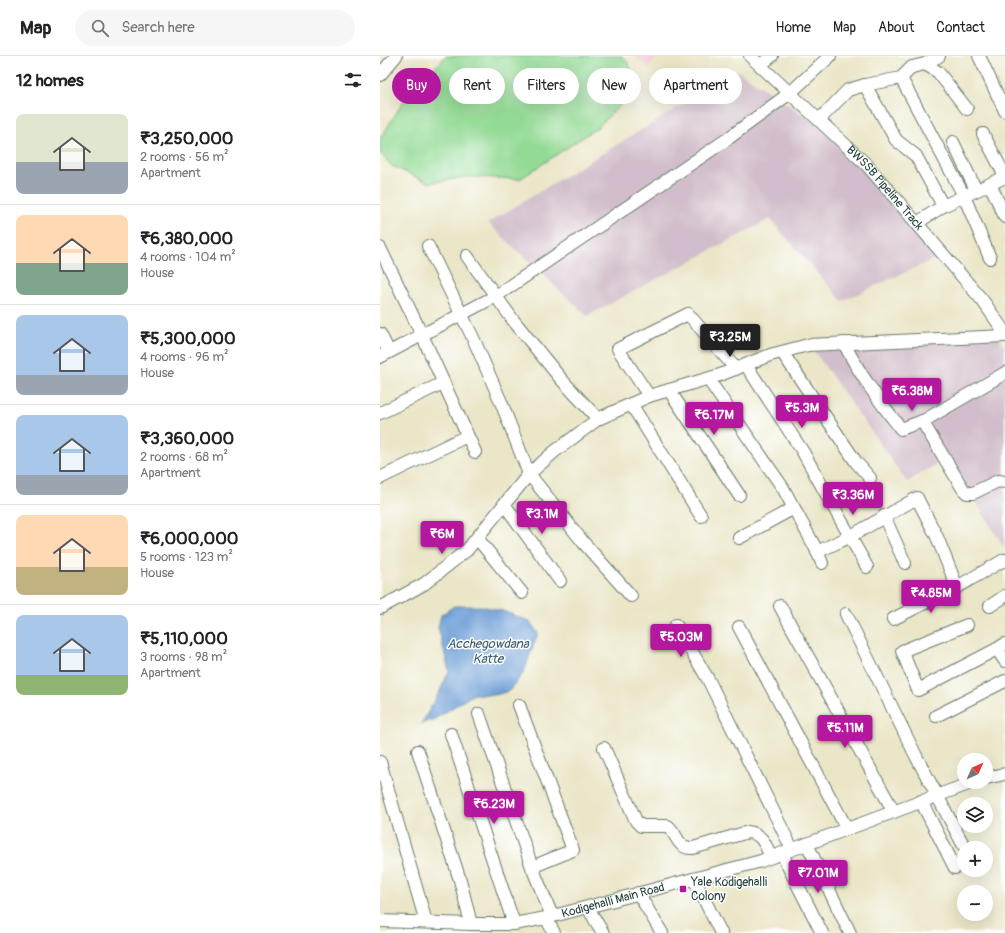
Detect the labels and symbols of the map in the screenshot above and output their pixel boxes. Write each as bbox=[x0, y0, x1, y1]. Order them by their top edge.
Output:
street label: BWSSB Pipeline Track bbox=[843, 143, 926, 234]
pin: ₹3.25M bbox=[697, 324, 763, 358]
pin: ₹6.38M bbox=[879, 378, 945, 412]
pin: ₹5.3M bbox=[774, 395, 830, 429]
pin: ₹6.17M bbox=[681, 402, 747, 436]
pin: ₹3.36M bbox=[820, 482, 886, 516]
pin: ₹3.1M bbox=[514, 501, 570, 535]
pin: ₹6M bbox=[423, 521, 461, 555]
pin: ₹4.85M bbox=[898, 580, 964, 614]
pin: ₹5.03M bbox=[648, 624, 714, 658]
water label: Acchegowdana Katte bbox=[447, 636, 530, 667]
pin: ₹5.11M bbox=[812, 715, 878, 749]
north arrow bbox=[957, 753, 993, 789]
pin: ₹6.23M bbox=[461, 791, 527, 825]
pin: ₹7.01M bbox=[785, 860, 851, 894]
place label: Yale Kodigehalli Colony bbox=[690, 875, 767, 904]
street label: Kodigehalli Main Road bbox=[560, 880, 666, 922]
marker: Yale Kodigehalli Colony bbox=[678, 884, 688, 894]

